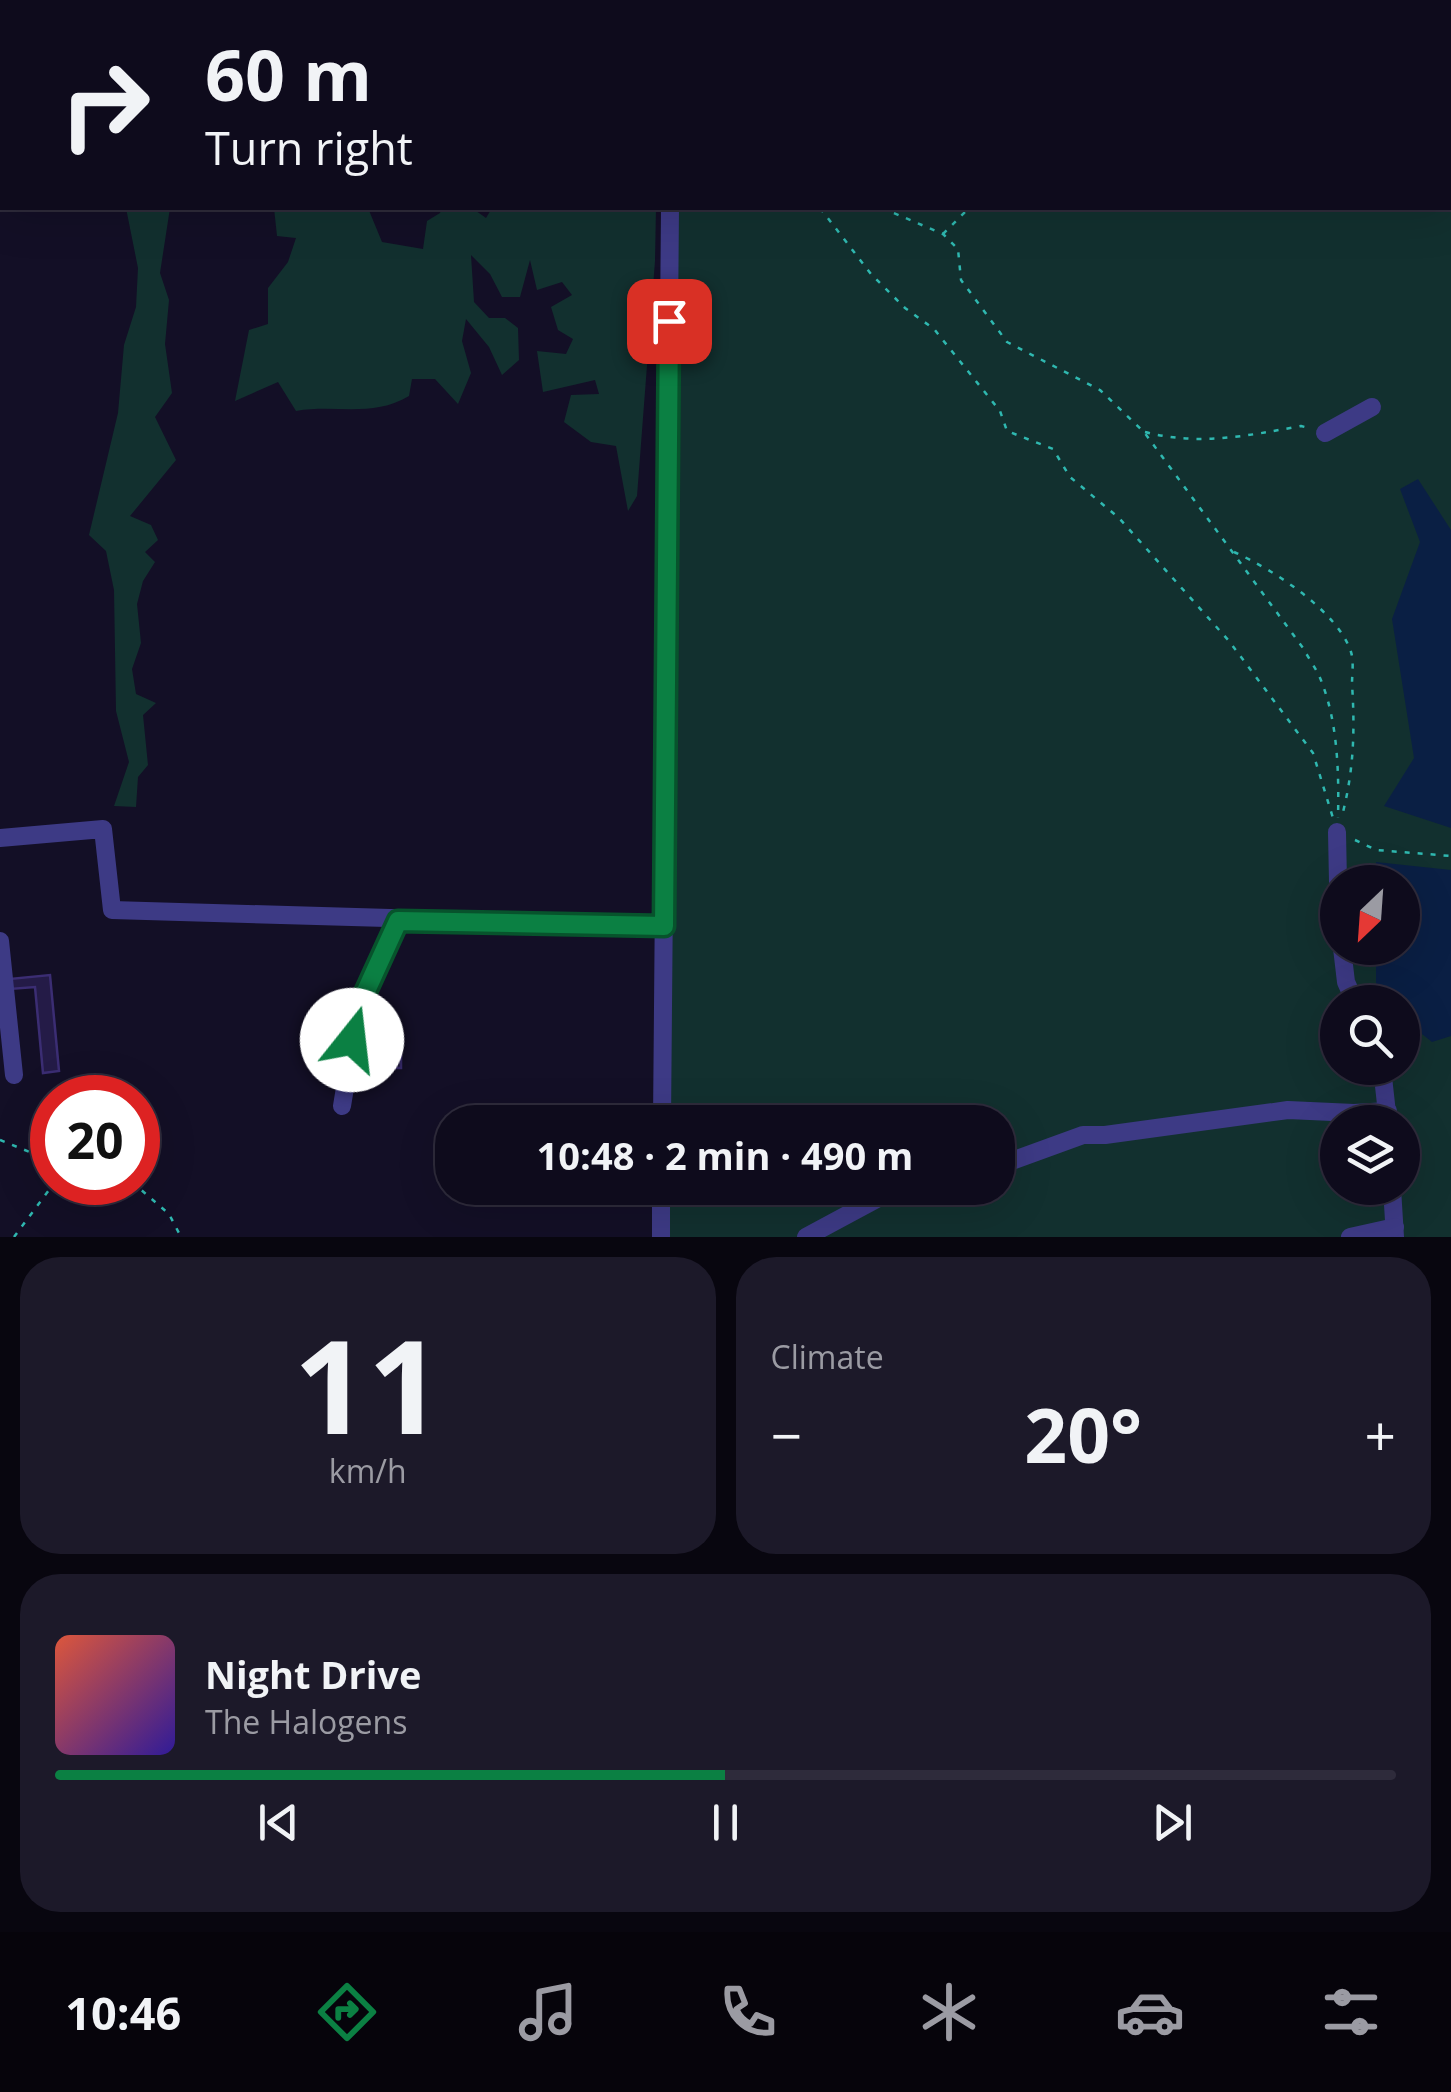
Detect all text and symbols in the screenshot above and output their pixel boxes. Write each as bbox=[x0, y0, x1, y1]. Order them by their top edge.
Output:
text: 60 m bbox=[205, 26, 372, 122]
icon: right bbox=[40, 40, 170, 170]
text: Turn right bbox=[205, 117, 413, 178]
pin bbox=[627, 279, 712, 364]
icon: arrive bbox=[642, 294, 697, 349]
north arrow bbox=[1320, 865, 1420, 965]
map controls bbox=[1320, 865, 1420, 1205]
button: search bbox=[1320, 985, 1420, 1085]
position arrow bbox=[300, 988, 404, 1092]
speed limit sign: 20 bbox=[30, 1075, 160, 1205]
button: layers bbox=[1320, 1105, 1420, 1205]
text: 10:48 · 2 min · 490 m bbox=[537, 1129, 913, 1181]
text: 11 bbox=[293, 1295, 442, 1472]
text: Climate bbox=[771, 1335, 884, 1378]
text: 20° bbox=[1024, 1383, 1142, 1485]
text: − bbox=[771, 1397, 802, 1472]
text: + bbox=[1365, 1397, 1396, 1472]
text: km/h bbox=[329, 1449, 407, 1492]
text: Night Drive bbox=[205, 1648, 421, 1700]
text: The Halogens bbox=[205, 1700, 407, 1743]
icon: previous bbox=[251, 1795, 306, 1850]
icon: pause bbox=[698, 1795, 753, 1850]
icon: next bbox=[1145, 1795, 1200, 1850]
icon: directions bbox=[312, 1977, 382, 2047]
icon: music bbox=[513, 1977, 583, 2047]
icon: phone bbox=[713, 1977, 783, 2047]
icon: climate bbox=[914, 1977, 984, 2047]
icon: car bbox=[1115, 1977, 1185, 2047]
icon: filters bbox=[1316, 1977, 1386, 2047]
text: 10:46 bbox=[65, 1982, 181, 2043]

